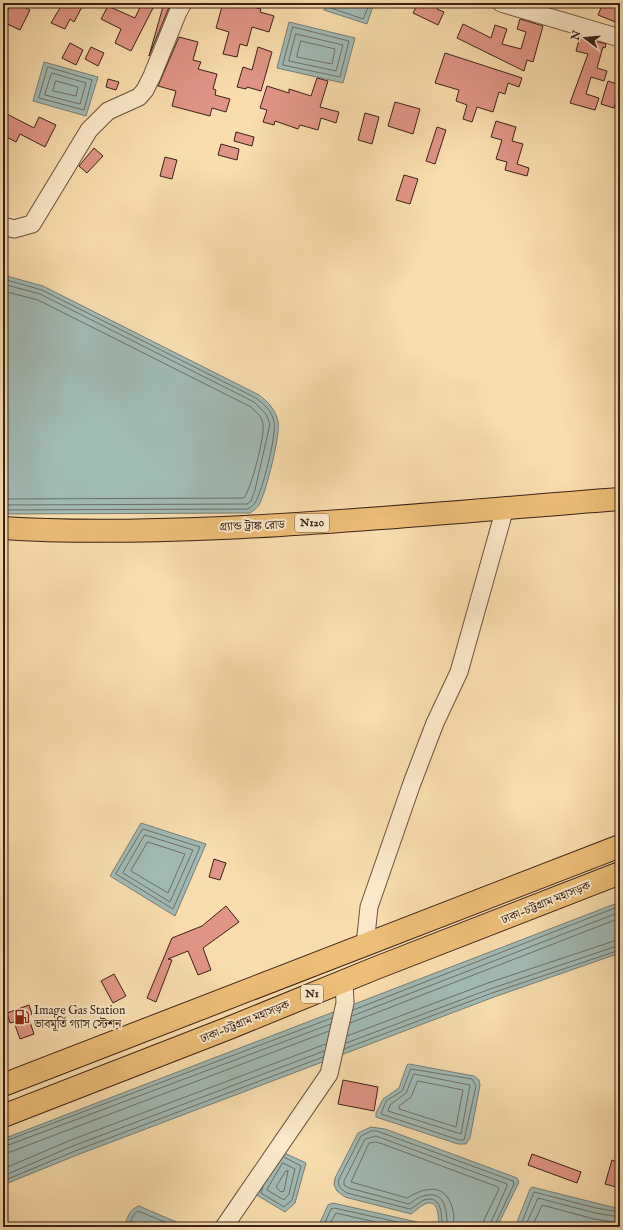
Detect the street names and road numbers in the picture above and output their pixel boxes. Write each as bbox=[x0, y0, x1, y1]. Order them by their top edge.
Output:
road number: N120 bbox=[295, 514, 329, 532]
street label: গ্র্যান্ড ট্রাঙ্ক রোড bbox=[219, 516, 286, 535]
street label: ঢাকা-চট্টগ্রাম মহাসড়ক bbox=[497, 876, 593, 928]
road number: N1 bbox=[301, 985, 323, 1003]
street label: ঢাকা-চট্টগ্রাম মহাসড়ক bbox=[196, 995, 292, 1047]

